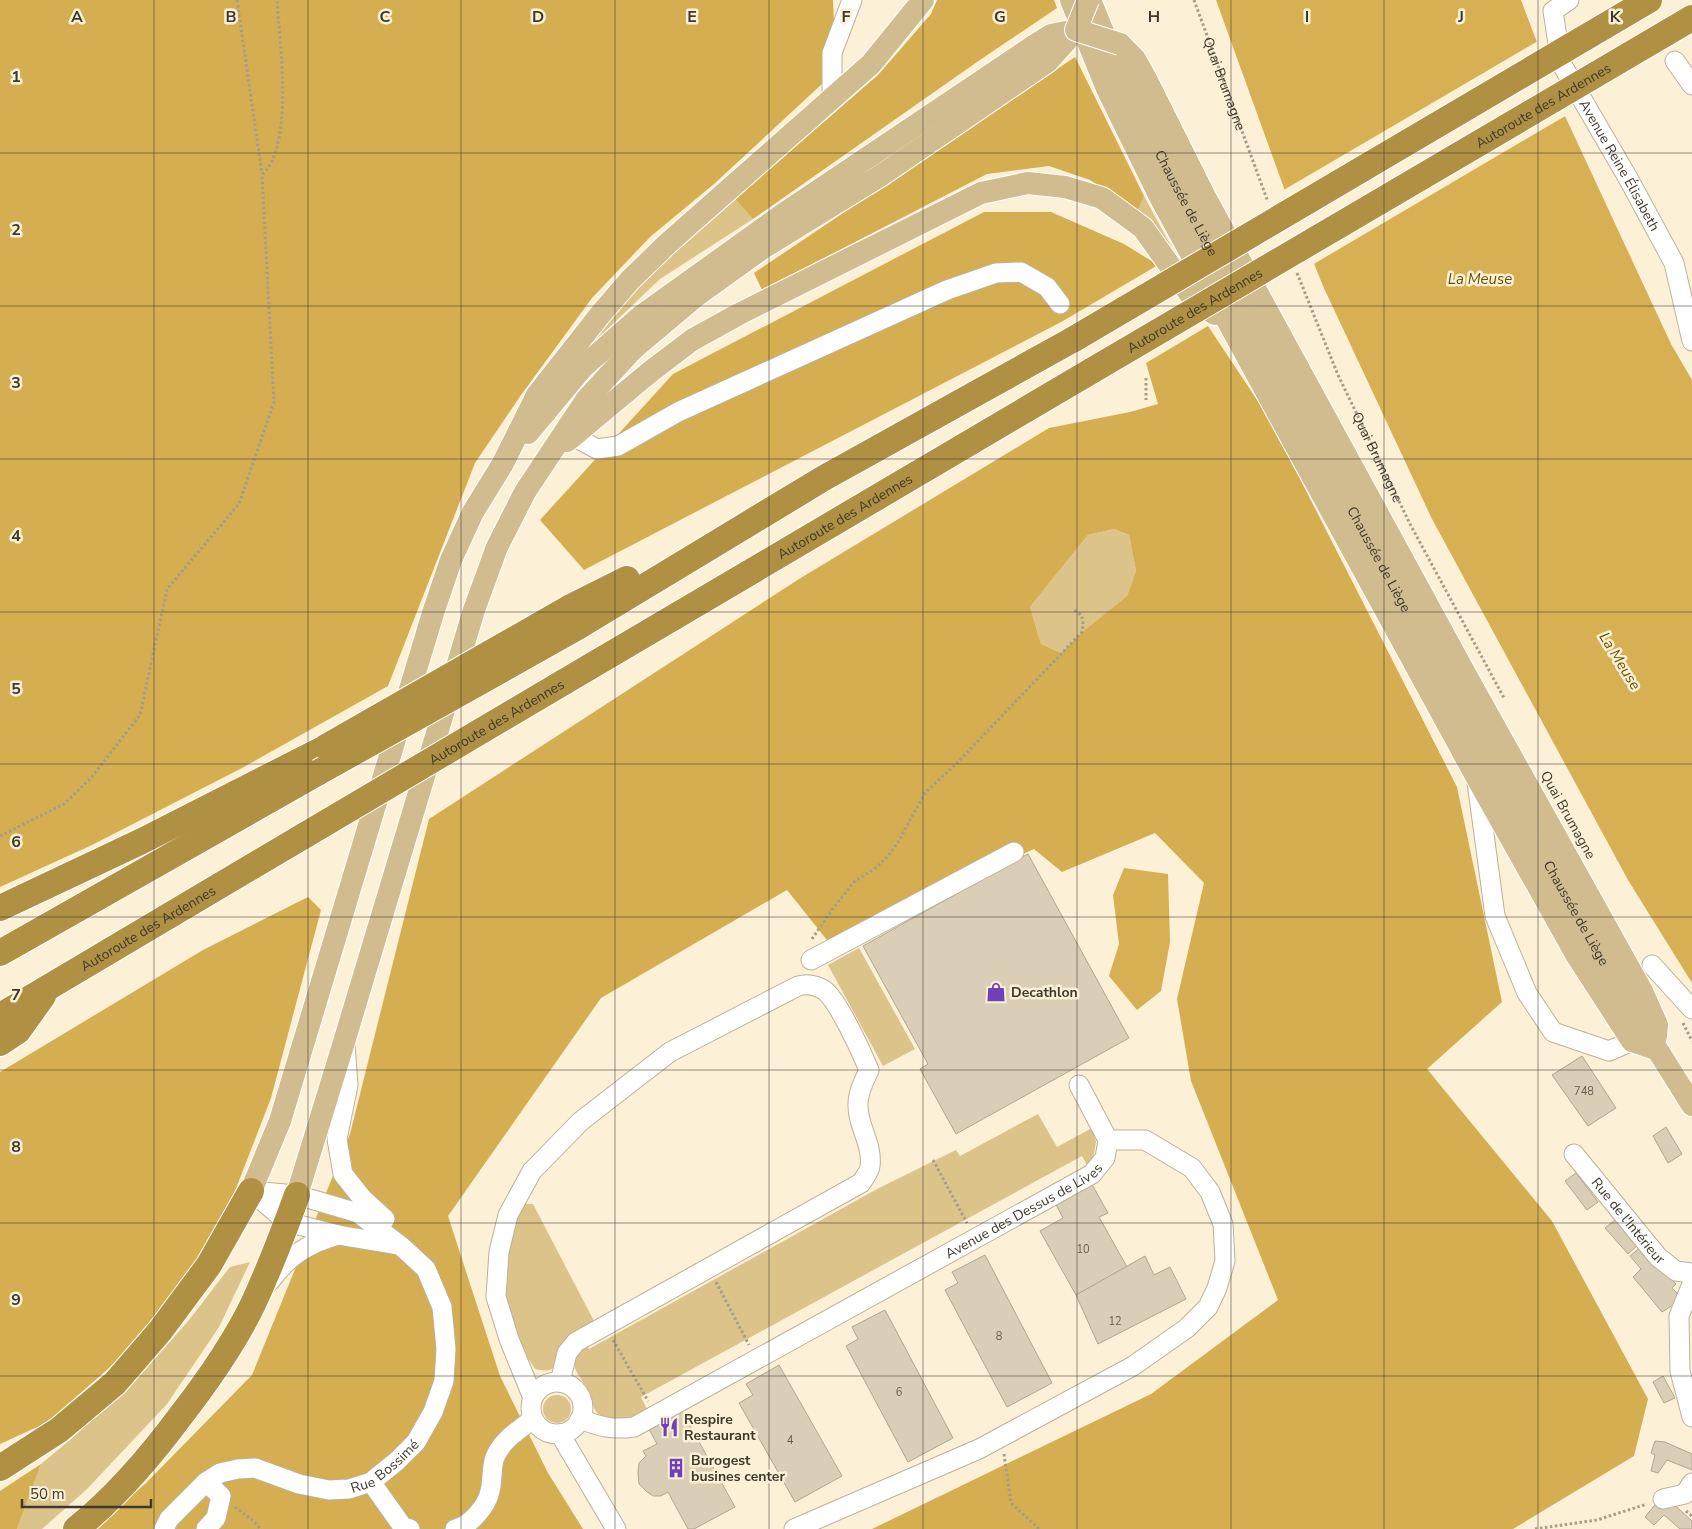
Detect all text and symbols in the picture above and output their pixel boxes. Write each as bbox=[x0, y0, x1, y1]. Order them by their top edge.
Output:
text: A bbox=[71, 6, 83, 28]
text: B bbox=[225, 6, 237, 28]
text: C bbox=[380, 6, 391, 28]
text: D bbox=[532, 6, 544, 28]
text: E bbox=[687, 6, 697, 28]
text: F bbox=[842, 6, 851, 28]
text: G bbox=[994, 6, 1006, 28]
text: H bbox=[1148, 6, 1160, 28]
text: I bbox=[1305, 6, 1309, 28]
text: J bbox=[1457, 6, 1464, 28]
text: K bbox=[1610, 6, 1622, 28]
street label: Quai Brumagne bbox=[1199, 34, 1250, 133]
street label: Autoroute des Ardennes bbox=[1472, 58, 1615, 153]
text: 1 bbox=[11, 66, 21, 88]
street label: Avenue Reine Élisabeth bbox=[1575, 96, 1664, 234]
street label: Chaussée de Liège bbox=[1150, 147, 1223, 259]
text: 2 bbox=[11, 219, 21, 241]
street label: Autoroute des Ardennes bbox=[1124, 263, 1266, 357]
water label: La Meuse bbox=[1448, 269, 1512, 289]
text: 3 bbox=[11, 372, 21, 394]
street label: Quai Brumagne bbox=[1348, 409, 1408, 505]
street label: Autoroute des Ardennes bbox=[774, 469, 916, 564]
street label: Chaussée de Liège bbox=[1343, 503, 1416, 616]
text: 4 bbox=[11, 525, 21, 547]
water label: La Meuse bbox=[1594, 628, 1646, 694]
street label: Autoroute des Ardennes bbox=[425, 674, 568, 769]
text: 5 bbox=[11, 678, 21, 700]
street label: Quai Brumagne bbox=[1536, 767, 1600, 863]
text: 6 bbox=[11, 831, 21, 853]
street label: Chaussée de Liège bbox=[1539, 857, 1614, 969]
street label: Autoroute des Ardennes bbox=[77, 881, 219, 976]
shop icon: Decathlon bbox=[985, 981, 1007, 1003]
place label: Decathlon bbox=[1011, 983, 1078, 1002]
text: 7 bbox=[11, 984, 21, 1006]
house number: 748 bbox=[1574, 1084, 1594, 1099]
text: 8 bbox=[11, 1136, 21, 1158]
street label: Avenue des Dessus de Lives bbox=[942, 1159, 1107, 1263]
street label: Rue de l'Intérieur bbox=[1587, 1173, 1669, 1268]
house number: 10 bbox=[1076, 1242, 1090, 1257]
text: 9 bbox=[11, 1289, 21, 1311]
house number: 12 bbox=[1108, 1314, 1122, 1329]
house number: 8 bbox=[996, 1329, 1003, 1344]
house number: 6 bbox=[896, 1385, 903, 1400]
place label: Respire Restaurant bbox=[684, 1410, 756, 1445]
restaurant icon: Respire Restaurant bbox=[658, 1416, 680, 1438]
house number: 4 bbox=[787, 1433, 794, 1448]
street label: Rue Bossimé bbox=[348, 1435, 423, 1497]
place label: Burogest busines center bbox=[691, 1451, 785, 1486]
building icon: Burogest busines center bbox=[665, 1457, 687, 1479]
scale bar bbox=[22, 1476, 151, 1508]
text: 50 m bbox=[30, 1484, 65, 1504]

